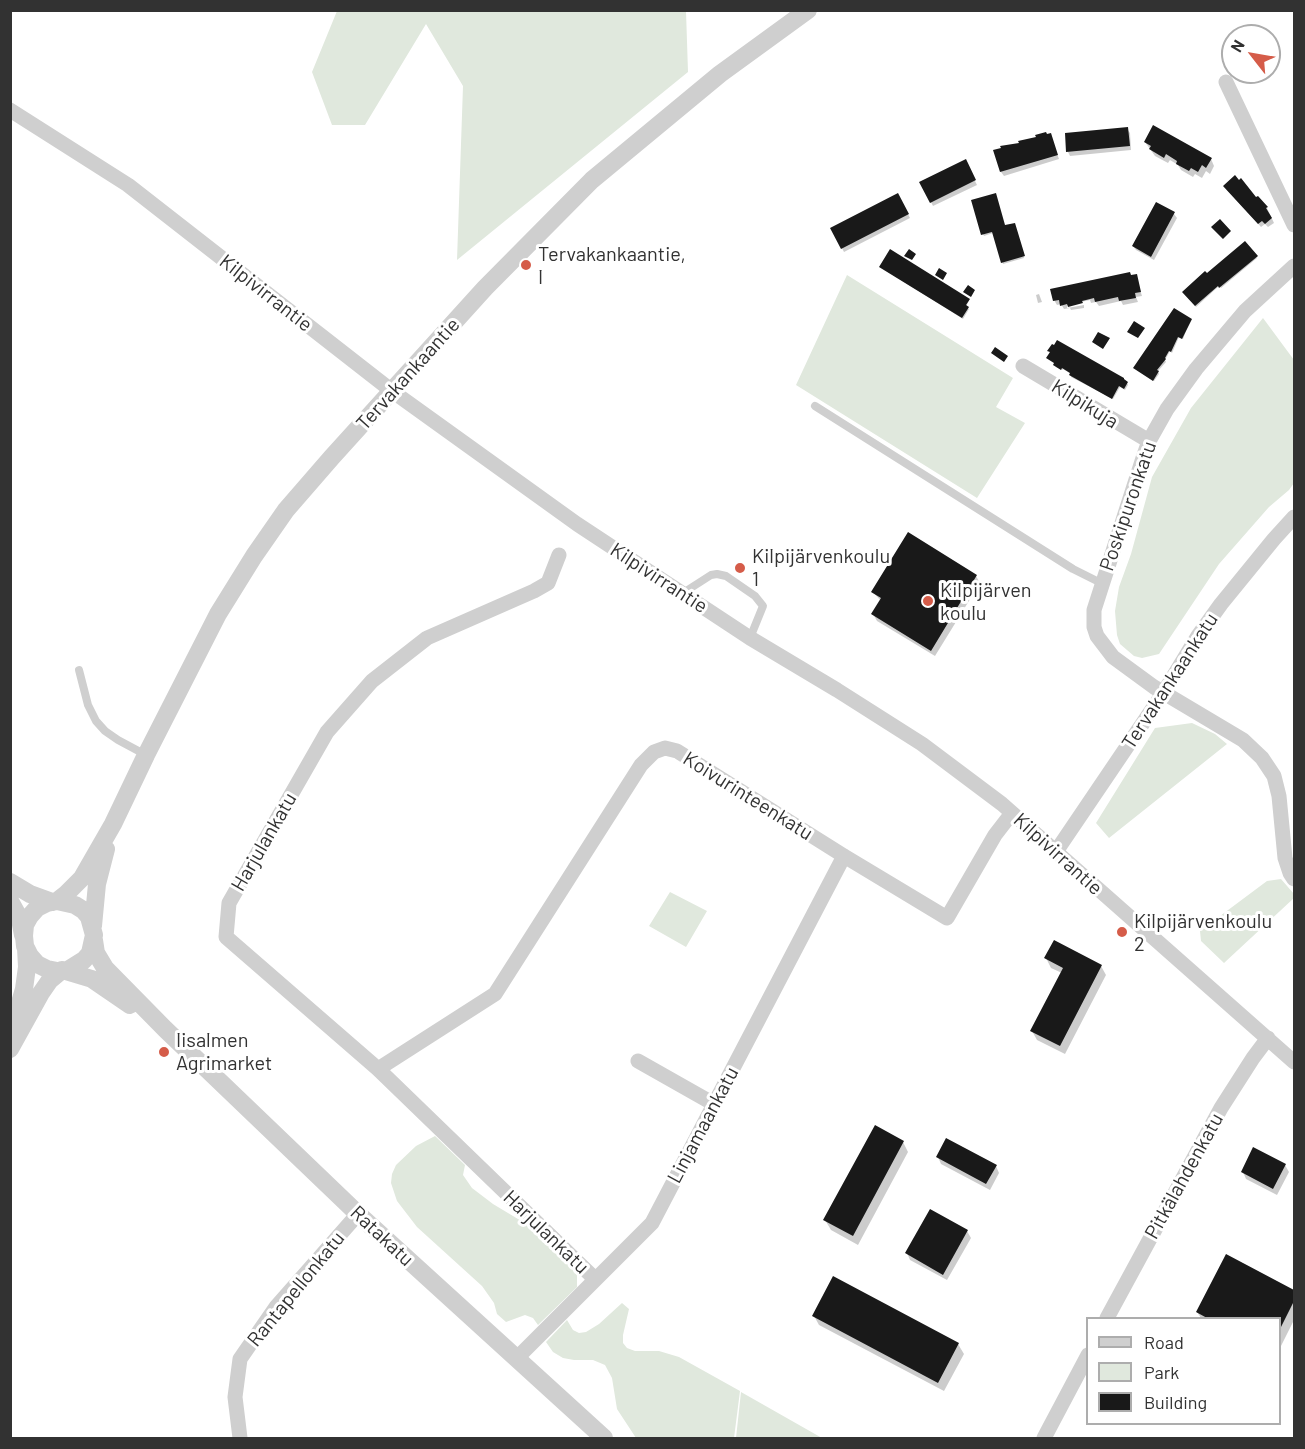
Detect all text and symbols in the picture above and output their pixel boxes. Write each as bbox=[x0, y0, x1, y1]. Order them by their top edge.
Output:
north arrow bbox=[1221, 24, 1281, 84]
text: N bbox=[1226, 36, 1248, 55]
place label: Tervakankaantie, I bbox=[538, 242, 686, 289]
street label: Kilpivirrantie bbox=[215, 249, 317, 337]
marker: Tervakankaantie, I bbox=[519, 258, 533, 272]
street label: Tervakankaantie bbox=[351, 313, 465, 435]
street label: Kilpikuja bbox=[1047, 374, 1123, 434]
street label: Poskipuronkatu bbox=[1095, 438, 1161, 574]
street label: Kilpivirrantie bbox=[606, 538, 712, 618]
place label: Kilpijärvenkoulu 1 bbox=[752, 544, 890, 591]
marker: Kilpijärvenkoulu 1 bbox=[733, 561, 747, 575]
place label: Kilpijärven koulu bbox=[940, 578, 1032, 625]
marker: Kilpijärven koulu bbox=[921, 594, 935, 608]
street label: Tervakankaankatu bbox=[1117, 608, 1223, 754]
street label: Koivurinteenkatu bbox=[679, 747, 817, 845]
street label: Harjulankatu bbox=[226, 788, 302, 896]
street label: Kilpivirrantie bbox=[1009, 808, 1107, 900]
place label: Kilpijärvenkoulu 2 bbox=[1134, 909, 1272, 956]
marker: Kilpijärvenkoulu 2 bbox=[1115, 925, 1129, 939]
place label: Iisalmen Agrimarket bbox=[176, 1028, 272, 1075]
marker: Iisalmen Agrimarket bbox=[157, 1045, 171, 1059]
street label: Linjamaankatu bbox=[662, 1063, 744, 1187]
street label: Pitkälahdenkatu bbox=[1140, 1109, 1228, 1243]
street label: Harjulankatu bbox=[498, 1185, 594, 1279]
street label: Ratakatu bbox=[345, 1201, 419, 1271]
street label: Rantapellonkatu bbox=[242, 1227, 350, 1351]
legend bbox=[1086, 1317, 1281, 1425]
text: Road bbox=[1144, 1331, 1184, 1353]
text: Park bbox=[1144, 1361, 1179, 1383]
text: Building bbox=[1144, 1391, 1207, 1413]

